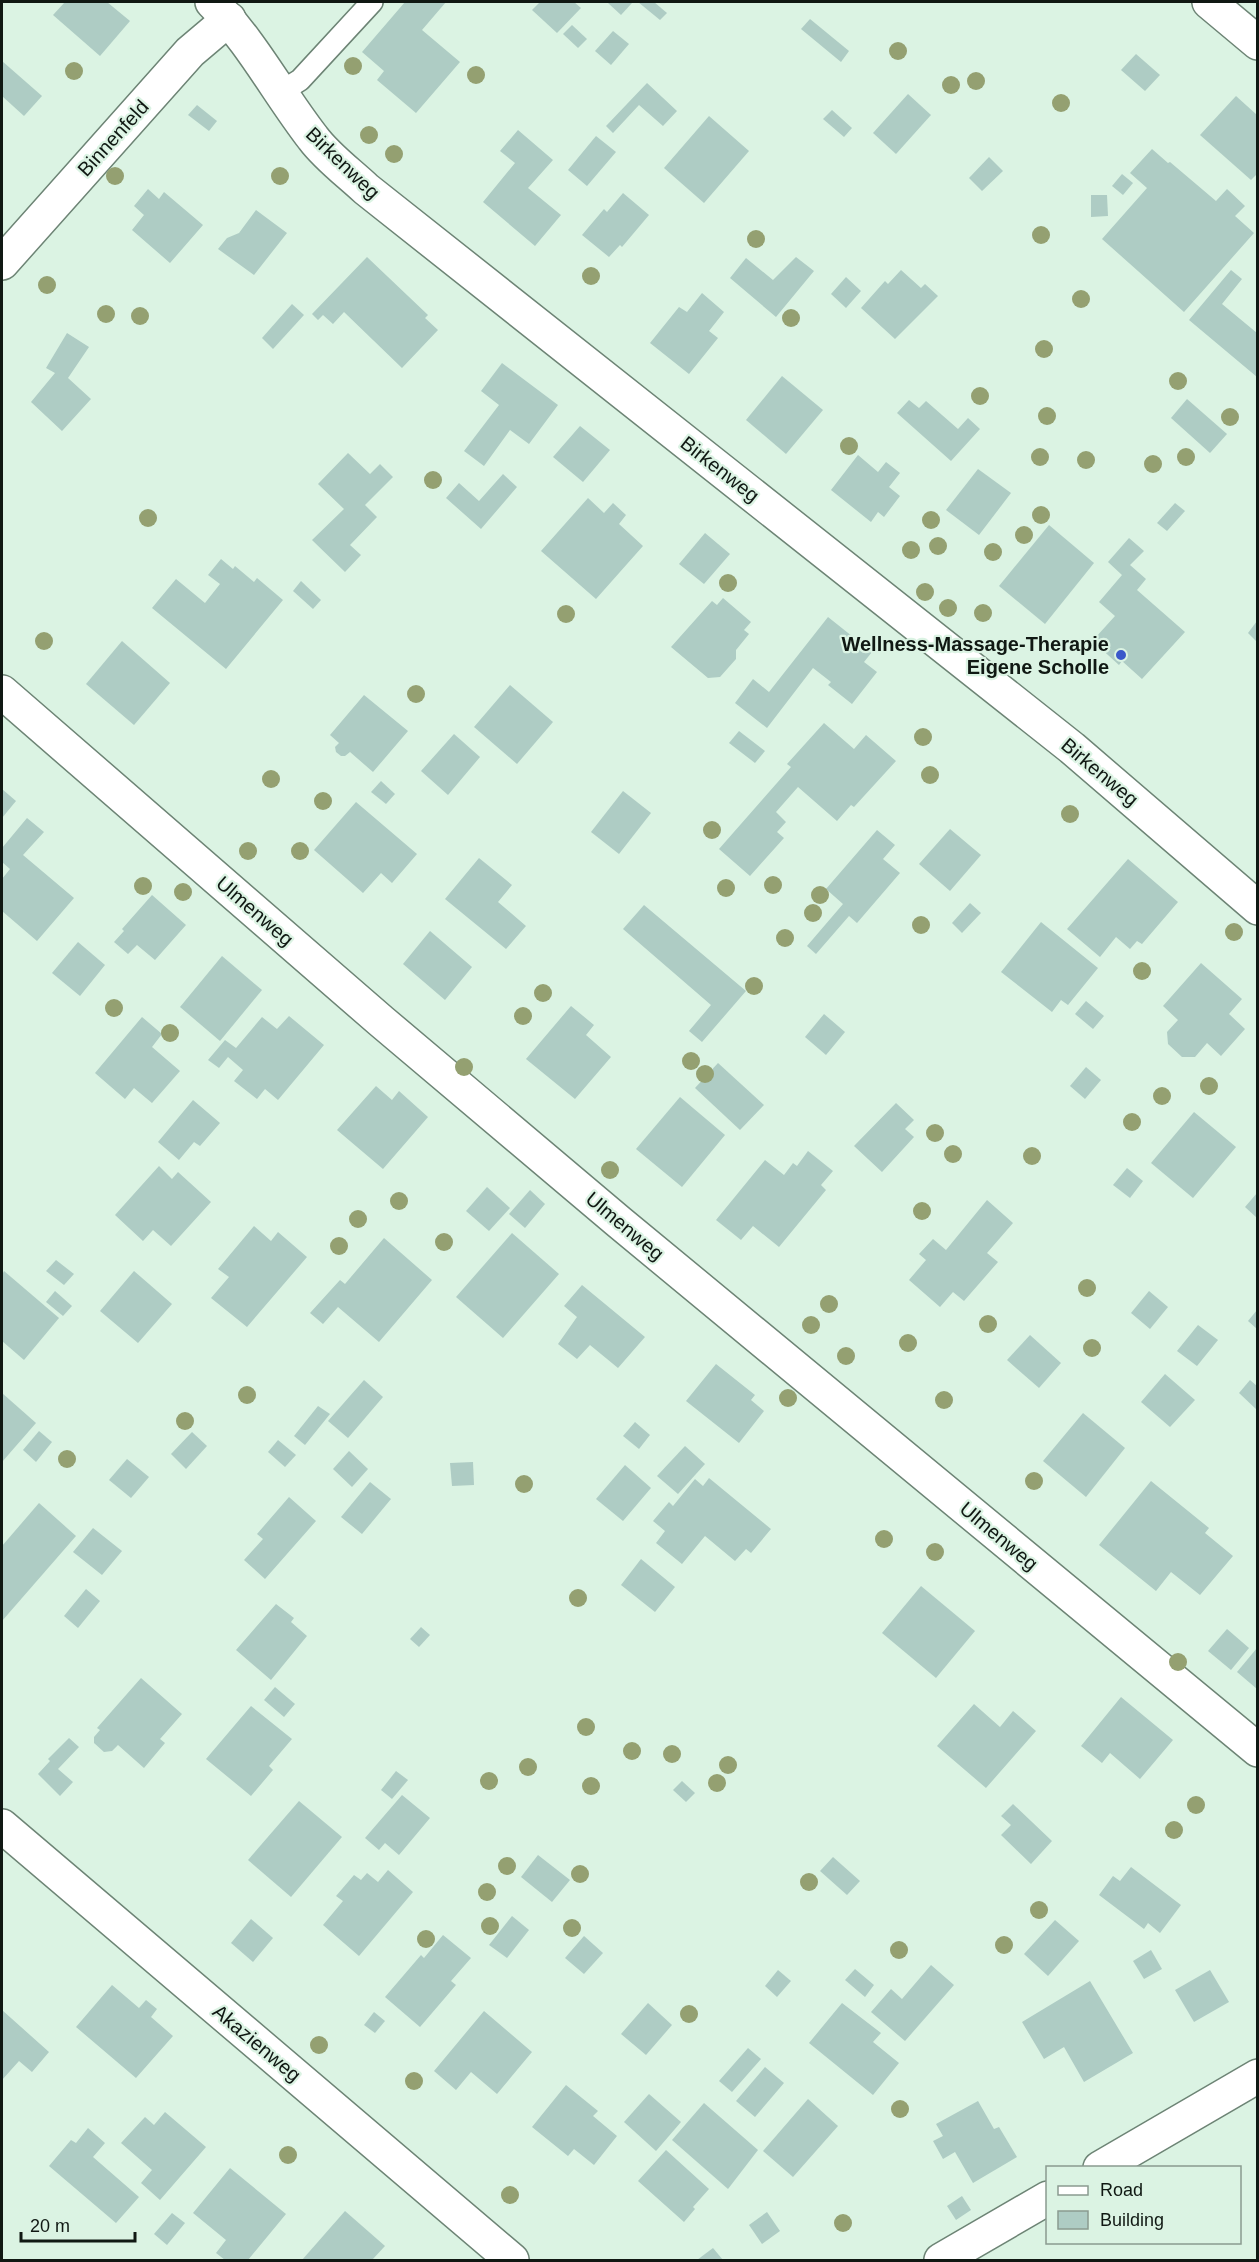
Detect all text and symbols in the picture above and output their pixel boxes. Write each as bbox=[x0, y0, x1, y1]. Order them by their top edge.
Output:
street label: Binnenfeld bbox=[73, 96, 153, 180]
street label: Birkenweg bbox=[302, 123, 384, 203]
street label: Birkenweg bbox=[676, 432, 764, 506]
place label: Wellness-Massage-Therapie Eigene Scholle bbox=[841, 633, 1109, 678]
marker: Wellness-Massage-Therapie Eigene Scholle bbox=[1114, 648, 1128, 662]
street label: Birkenweg bbox=[1057, 734, 1143, 810]
street label: Ulmenweg bbox=[212, 872, 298, 950]
street label: Ulmenweg bbox=[582, 1187, 668, 1265]
street label: Ulmenweg bbox=[956, 1497, 1042, 1575]
street label: Akazienweg bbox=[209, 2000, 305, 2086]
legend bbox=[1046, 2166, 1241, 2244]
text: Road bbox=[1100, 2180, 1143, 2200]
scale bar bbox=[21, 2205, 135, 2243]
text: Building bbox=[1100, 2210, 1164, 2230]
text: 20 m bbox=[30, 2216, 70, 2236]

